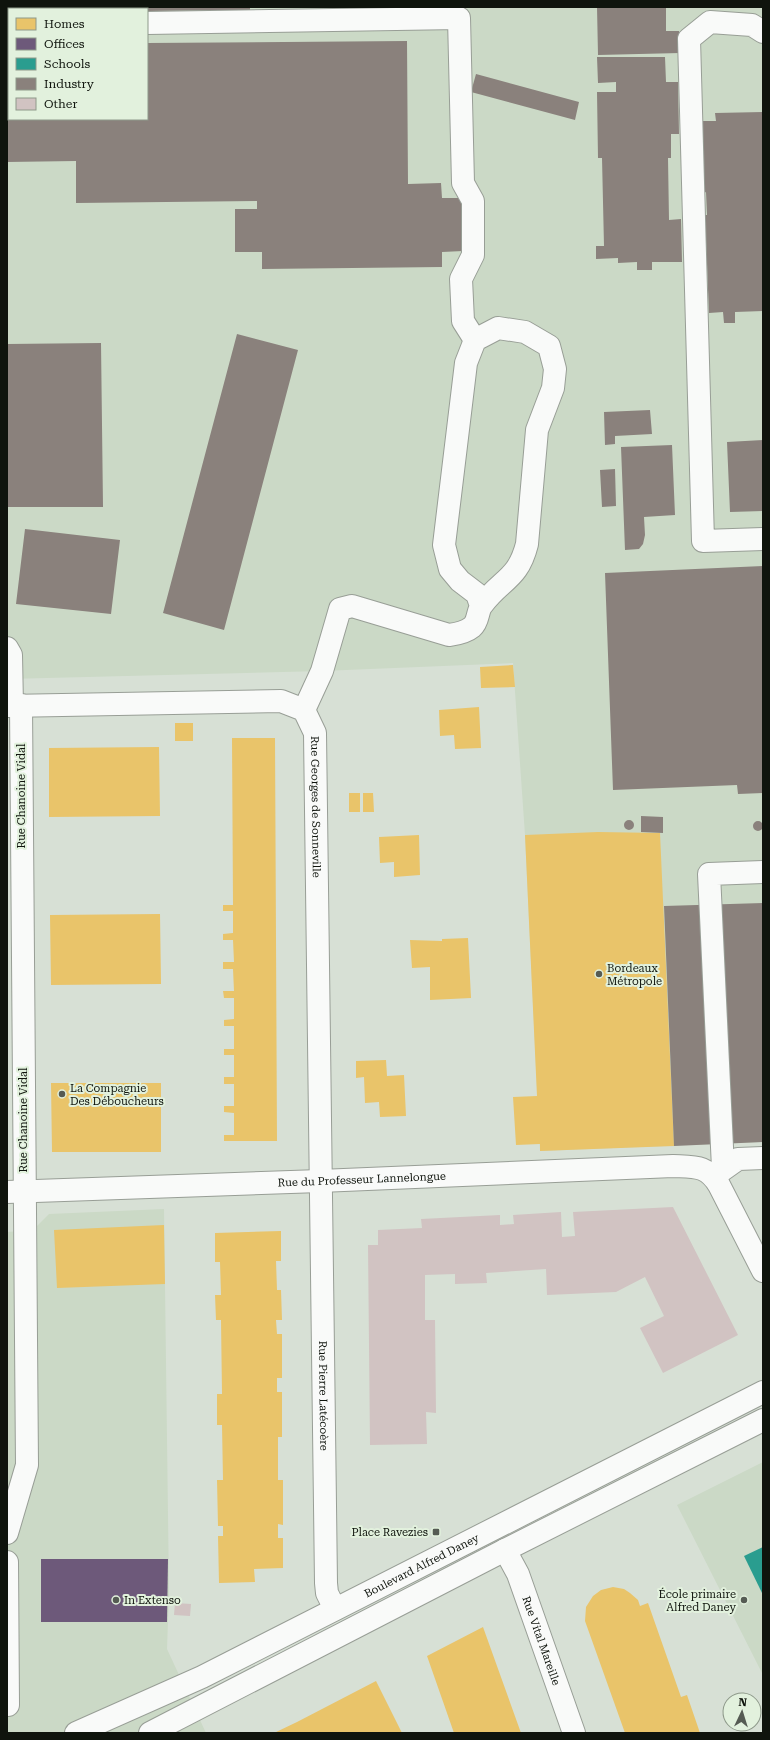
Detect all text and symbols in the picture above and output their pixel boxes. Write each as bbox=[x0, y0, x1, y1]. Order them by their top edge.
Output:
legend bbox=[8, 8, 148, 120]
text: Homes bbox=[44, 17, 85, 31]
text: Offices bbox=[44, 37, 85, 51]
text: Schools bbox=[44, 57, 91, 71]
text: Industry bbox=[44, 77, 95, 91]
text: Other bbox=[44, 97, 77, 111]
street label: Rue Georges de Sonneville bbox=[308, 736, 323, 878]
street label: Rue Chanoine Vidal bbox=[15, 743, 28, 848]
place label: Bordeaux Métropole bbox=[607, 962, 662, 988]
marker: Bordeaux Métropole bbox=[594, 969, 604, 979]
street label: Rue Chanoine Vidal bbox=[17, 1067, 30, 1172]
place label: La Compagnie Des Déboucheurs bbox=[70, 1082, 164, 1108]
marker: La Compagnie Des Déboucheurs bbox=[57, 1089, 67, 1099]
street label: Rue du Professeur Lannelongue bbox=[277, 1170, 446, 1189]
street label: Rue Pierre Latécoère bbox=[316, 1341, 330, 1451]
place label: Place Ravezies bbox=[351, 1526, 428, 1539]
marker: Place Ravezies bbox=[431, 1527, 441, 1537]
street label: Boulevard Alfred Daney bbox=[362, 1531, 482, 1600]
place label: École primaire Alfred Daney bbox=[659, 1587, 736, 1614]
place label: In Extenso bbox=[124, 1594, 181, 1607]
street label: Rue Vital Mareille bbox=[519, 1594, 563, 1687]
marker: In Extenso bbox=[111, 1595, 121, 1605]
marker: École primaire Alfred Daney bbox=[739, 1595, 749, 1605]
north arrow bbox=[722, 1692, 762, 1732]
text: N bbox=[738, 1696, 748, 1709]

